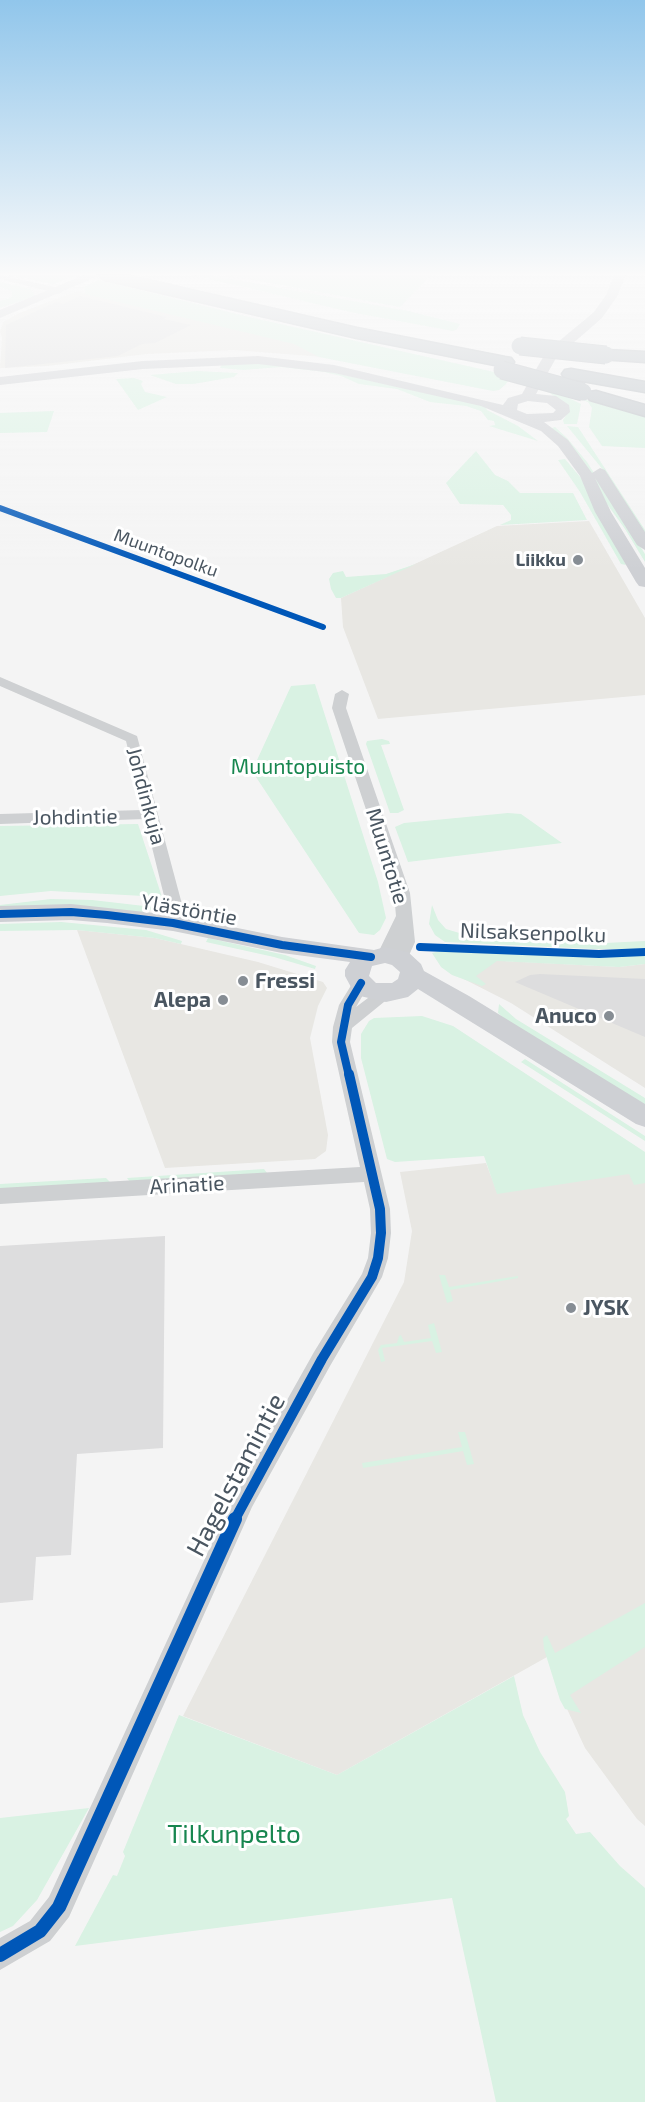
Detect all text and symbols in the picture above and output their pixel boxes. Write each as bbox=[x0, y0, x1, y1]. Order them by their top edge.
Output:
street label: Muuntopolku bbox=[111, 524, 221, 582]
place label: Liikku bbox=[516, 549, 566, 571]
marker: Liikku bbox=[571, 553, 585, 567]
street label: Johdinkuja bbox=[121, 744, 171, 848]
park label: Muuntopuisto bbox=[231, 754, 365, 780]
street label: Johdintie bbox=[32, 804, 118, 830]
street label: Muuntotie bbox=[360, 805, 414, 907]
street label: Ylästöntie bbox=[139, 889, 239, 931]
street label: Nilsaksenpolku bbox=[459, 918, 607, 948]
place label: Fressi bbox=[255, 968, 315, 994]
marker: Fressi bbox=[236, 974, 250, 988]
place label: Alepa bbox=[154, 987, 211, 1013]
marker: Alepa bbox=[216, 993, 230, 1007]
place label: Anuco bbox=[535, 1003, 597, 1029]
marker: Anuco bbox=[602, 1009, 616, 1023]
street label: Arinatie bbox=[149, 1170, 225, 1200]
place label: JYSK bbox=[583, 1295, 629, 1321]
marker: JYSK bbox=[564, 1301, 578, 1315]
street label: Hagelstamintie bbox=[180, 1388, 292, 1562]
park label: Tilkunpelto bbox=[167, 1818, 301, 1850]

